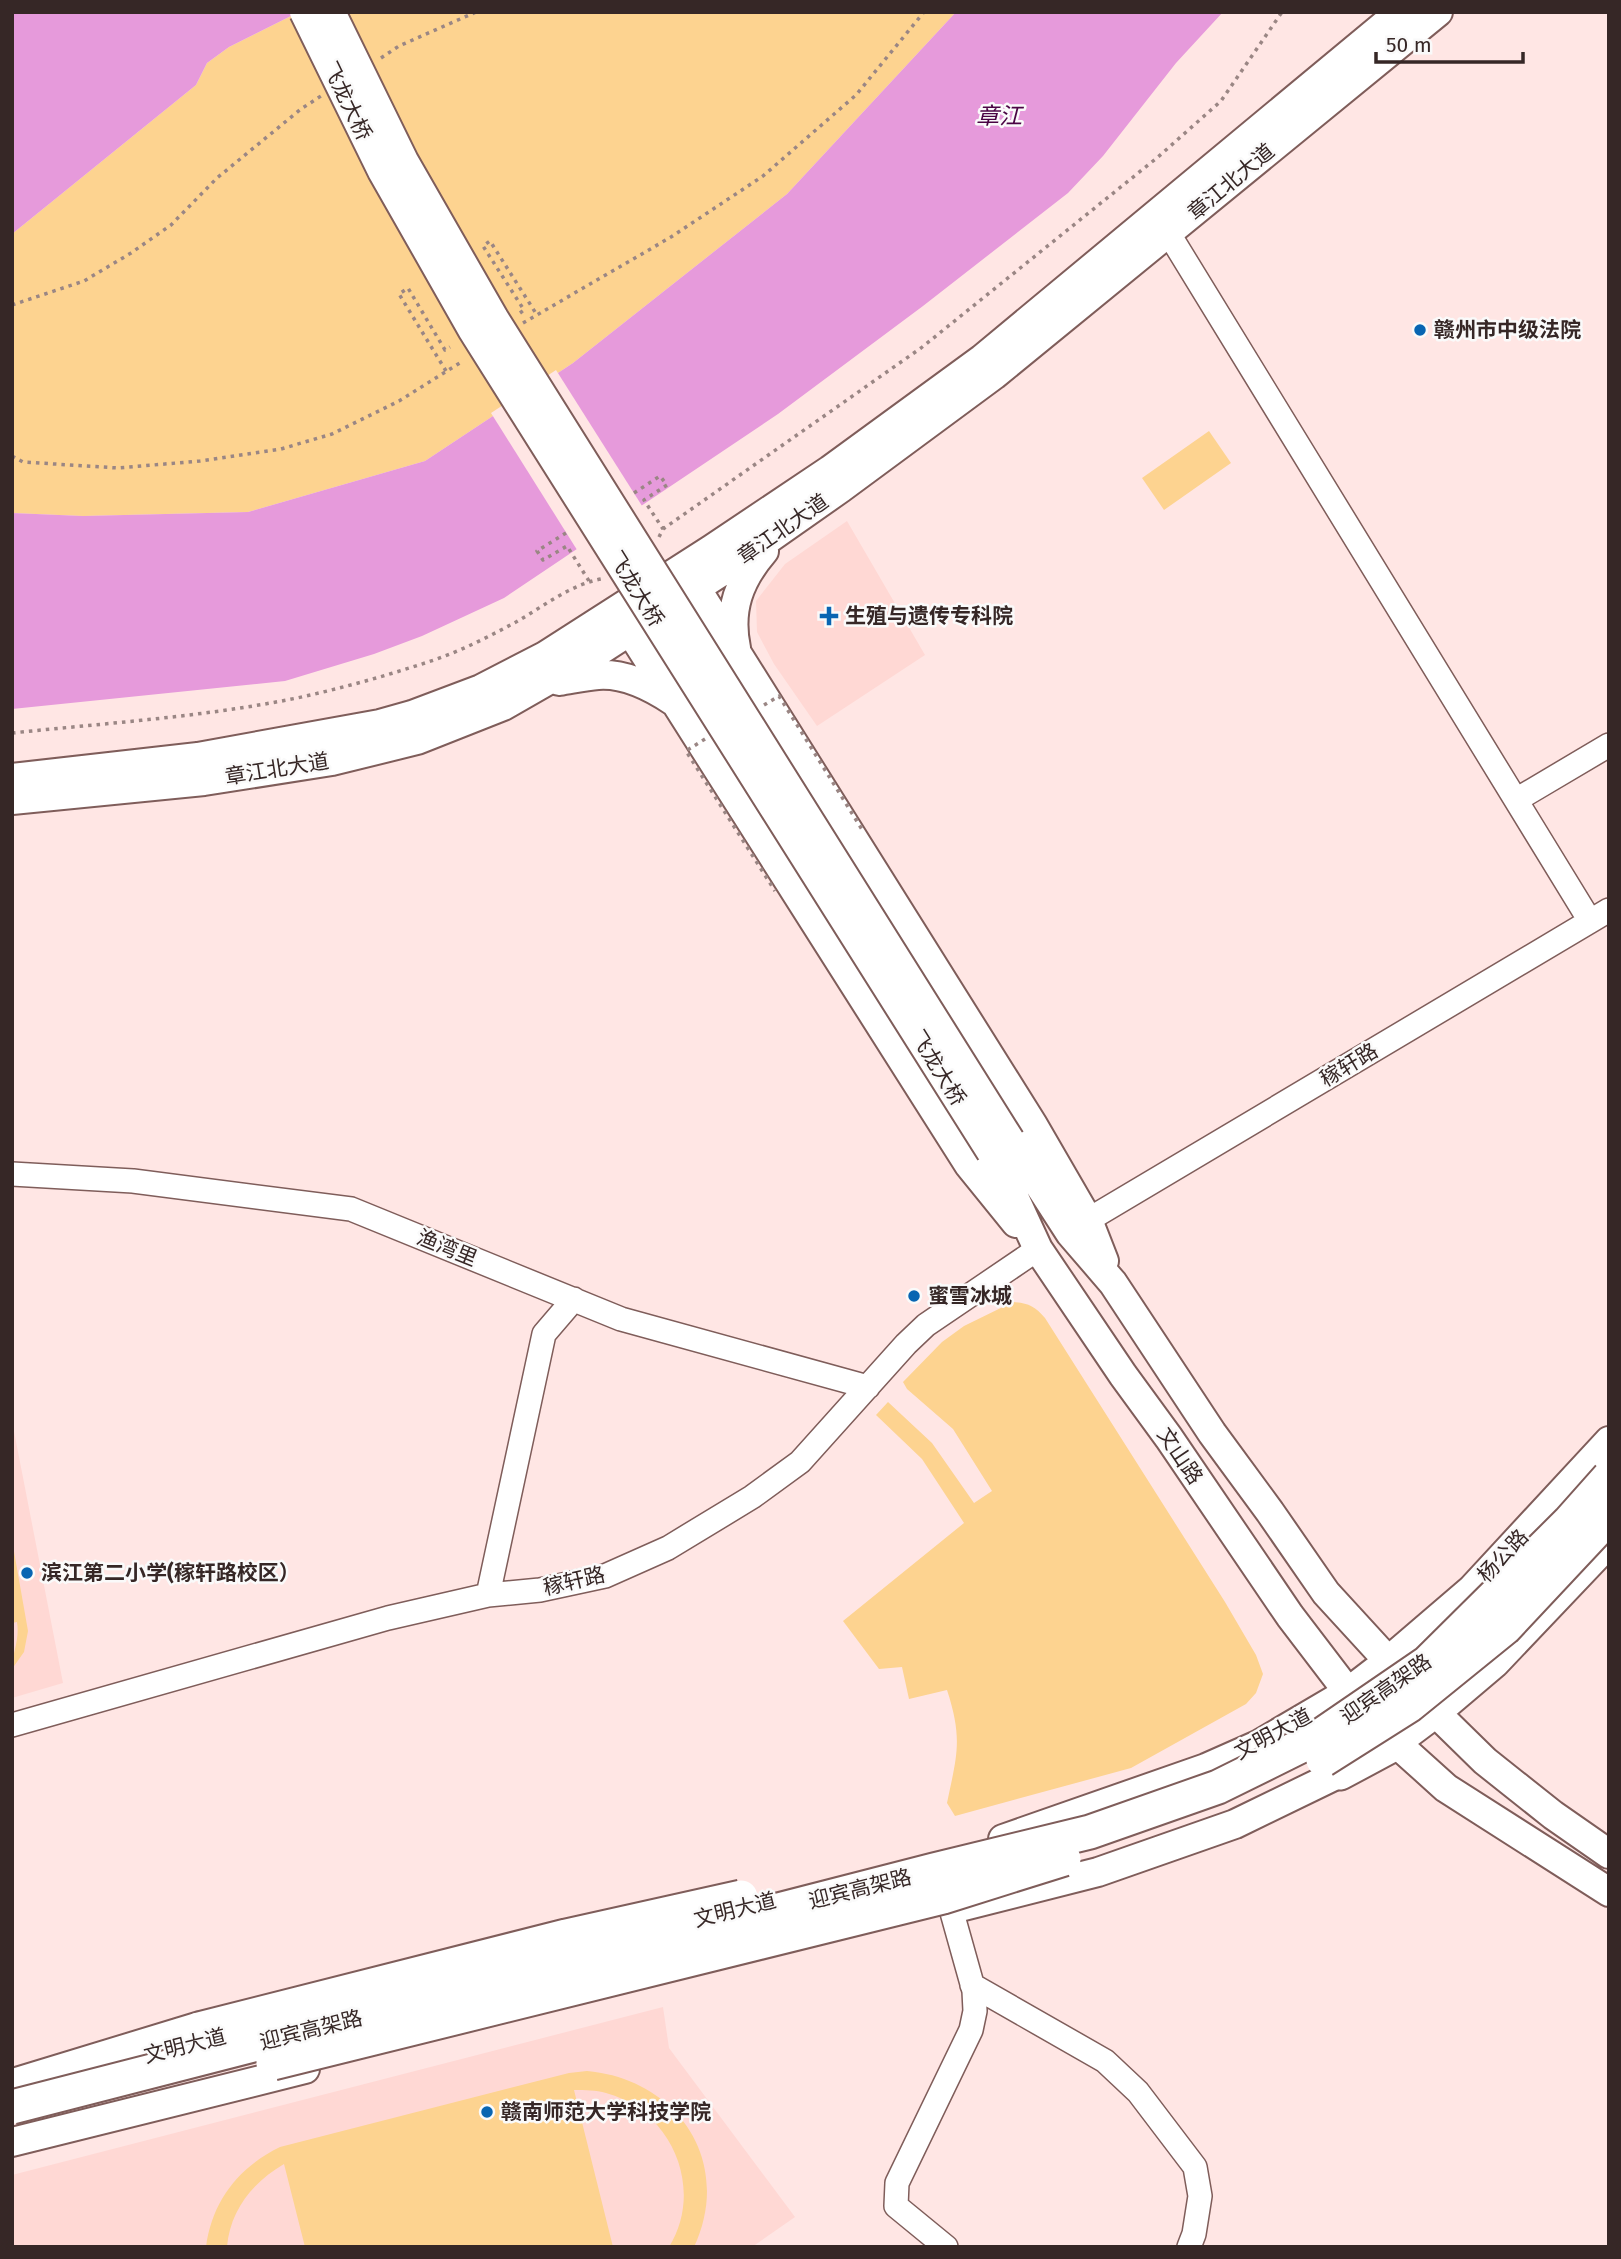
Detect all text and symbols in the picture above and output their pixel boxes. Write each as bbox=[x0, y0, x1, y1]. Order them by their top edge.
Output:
scale bar bbox=[1376, 21, 1523, 65]
text: 50 m bbox=[1386, 32, 1432, 58]
street label: 飞龙大桥 bbox=[317, 58, 377, 144]
water label: 章江 bbox=[976, 102, 1025, 130]
street label: 章江北大道 bbox=[1182, 138, 1280, 226]
place label: 赣州市中级法院 bbox=[1434, 317, 1581, 343]
marker: 赣州市中级法院 bbox=[1412, 322, 1428, 338]
street label: 章江北大道 bbox=[733, 488, 833, 570]
street label: 飞龙大桥 bbox=[603, 546, 669, 632]
place label: 生殖与遗传专科院 bbox=[845, 603, 1013, 629]
marker: 生殖与遗传专科院 bbox=[819, 606, 839, 626]
street label: 章江北大道 bbox=[223, 748, 331, 790]
street label: 飞龙大桥 bbox=[905, 1025, 971, 1111]
street label: 稼轩路 bbox=[1315, 1038, 1383, 1092]
street label: 渔湾里 bbox=[413, 1224, 481, 1272]
place label: 蜜雪冰城 bbox=[928, 1283, 1012, 1309]
marker: 蜜雪冰城 bbox=[906, 1288, 922, 1304]
street label: 文山路 bbox=[1152, 1423, 1208, 1489]
street label: 杨公路 bbox=[1472, 1524, 1534, 1588]
place label: 滨江第二小学(稼轩路校区） bbox=[41, 1560, 300, 1586]
street label: 稼轩路 bbox=[540, 1561, 608, 1601]
marker: 滨江第二小学(稼轩路校区） bbox=[19, 1565, 35, 1581]
street label: 迎宾高架路 bbox=[1336, 1648, 1436, 1730]
street label: 文明大道 bbox=[1230, 1703, 1316, 1765]
street label: 迎宾高架路 bbox=[806, 1864, 914, 1914]
street label: 文明大道 bbox=[691, 1887, 779, 1933]
street label: 迎宾高架路 bbox=[257, 2005, 365, 2055]
street label: 文明大道 bbox=[141, 2023, 229, 2069]
place label: 赣南师范大学科技学院 bbox=[501, 2099, 711, 2125]
marker: 赣南师范大学科技学院 bbox=[479, 2104, 495, 2120]

